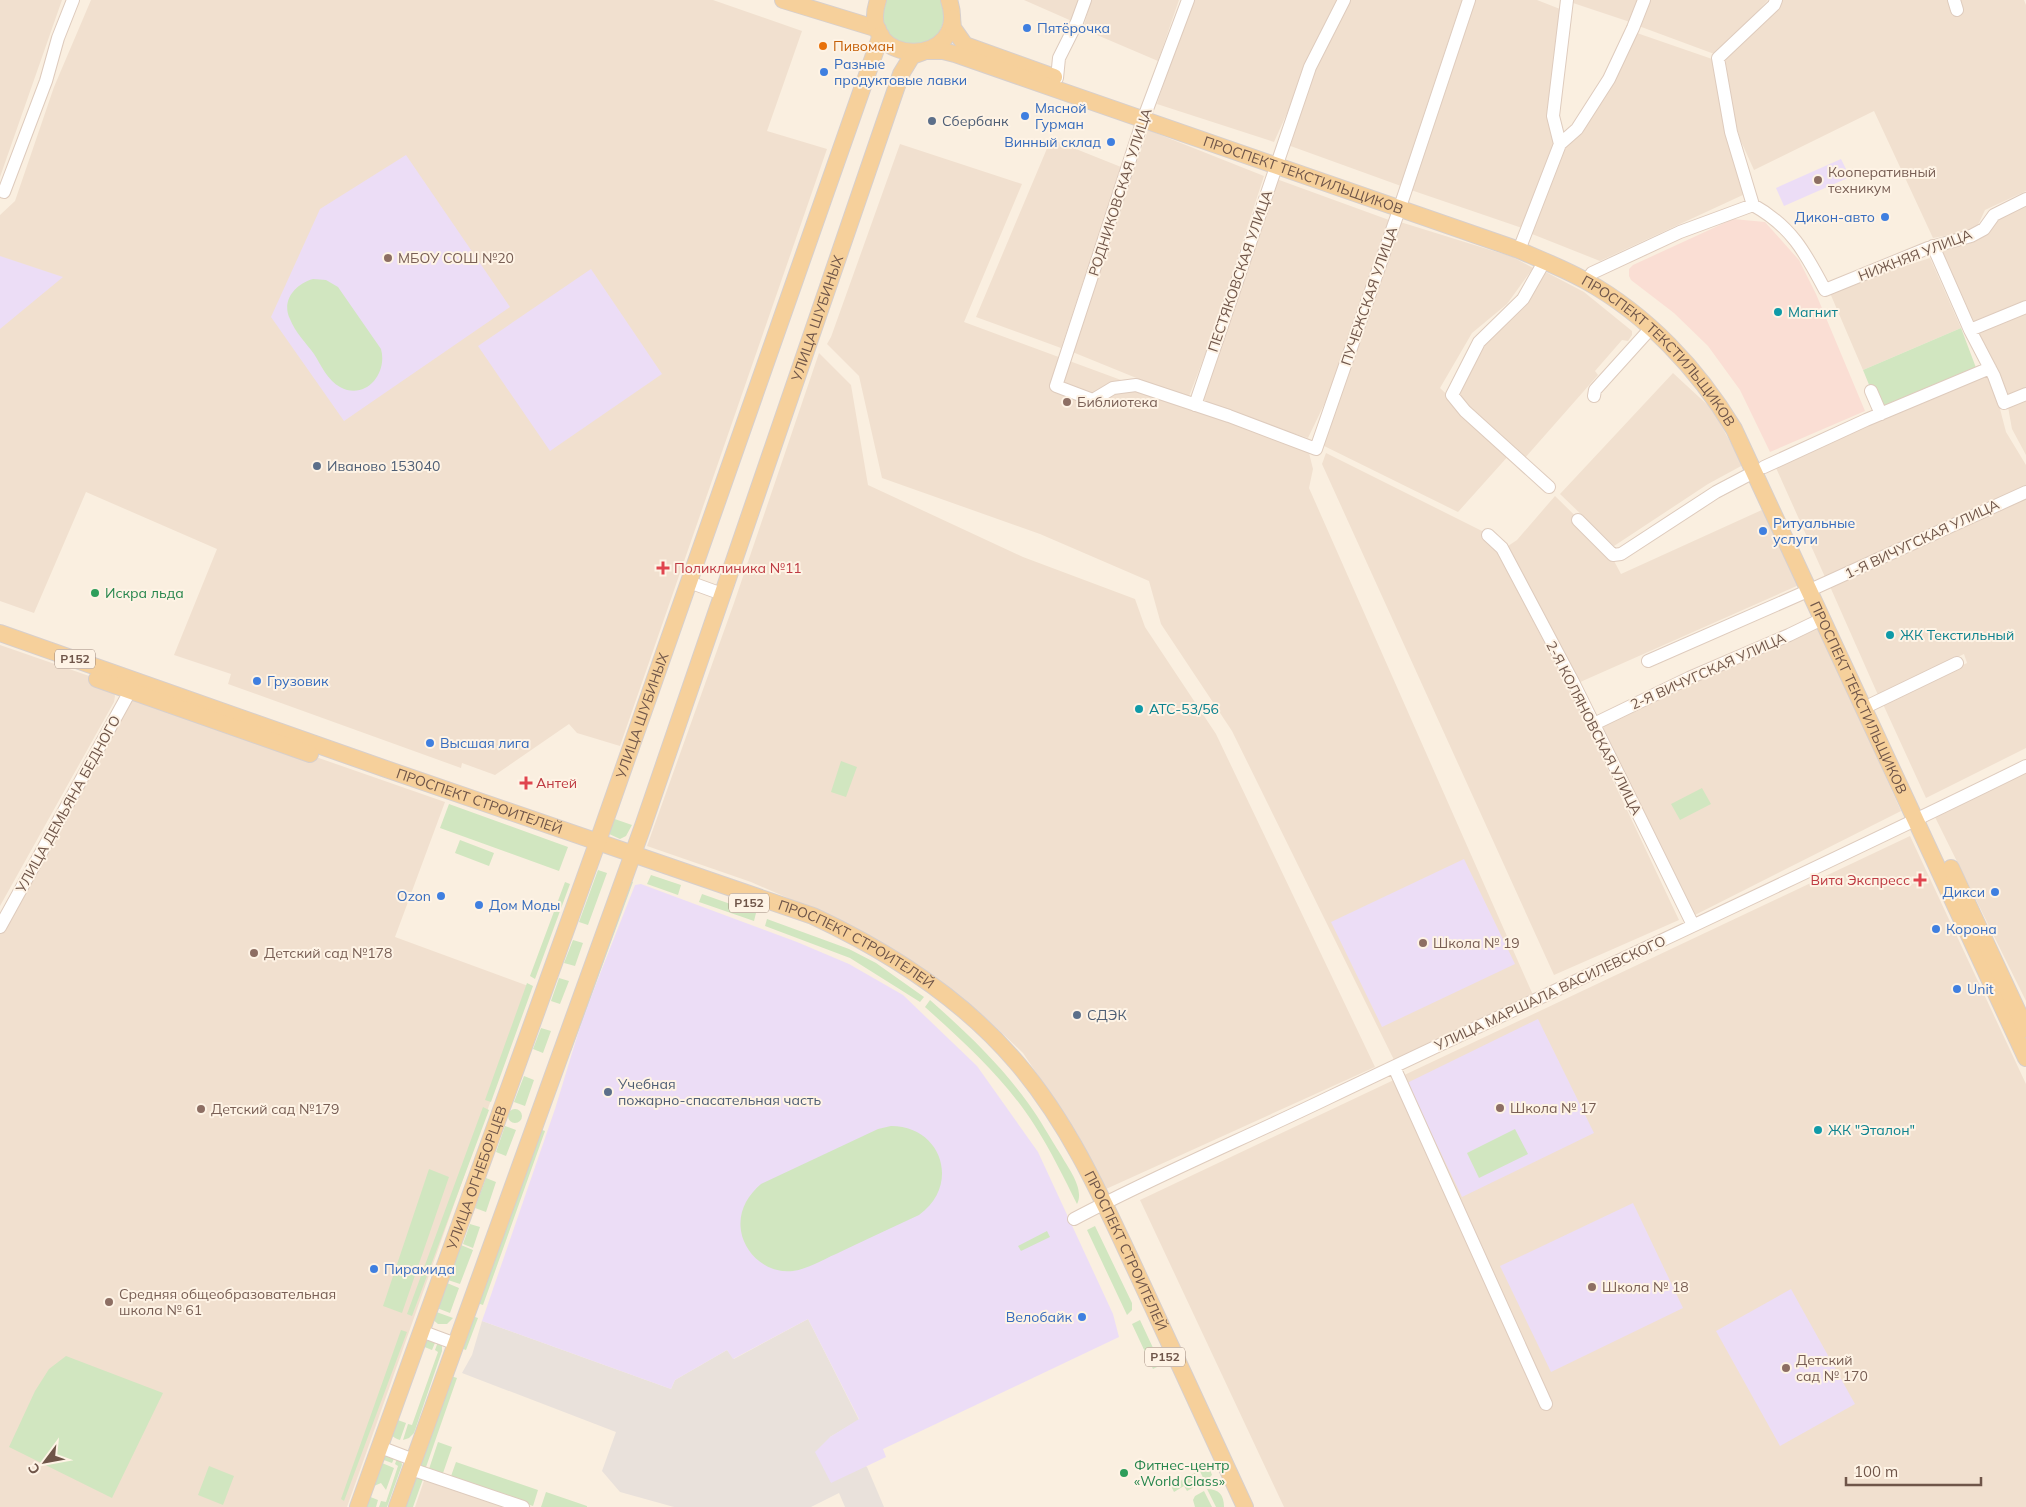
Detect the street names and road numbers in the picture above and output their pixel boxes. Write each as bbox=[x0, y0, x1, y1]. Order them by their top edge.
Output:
street label: РОДНИКОВСКАЯ УЛИЦА bbox=[1084, 105, 1156, 278]
street label: ПРОСПЕКТ ТЕКСТИЛЬЩИКОВ bbox=[1201, 132, 1406, 218]
street label: ПЕСТЯКОВСКАЯ УЛИЦА bbox=[1204, 187, 1276, 354]
street label: ПУЧЕЖСКАЯ УЛИЦА bbox=[1337, 223, 1401, 368]
street label: НИЖНЯЯ УЛИЦА bbox=[1855, 225, 1975, 285]
street label: УЛИЦА ШУБИНЫХ bbox=[787, 253, 847, 385]
street label: ПРОСПЕКТ ТЕКСТИЛЬЩИКОВ bbox=[1579, 271, 1739, 430]
street label: 1-Я ВИЧУГСКАЯ УЛИЦА bbox=[1842, 495, 2003, 583]
street label: ПРОСПЕКТ ТЕКСТИЛЬЩИКОВ bbox=[1806, 598, 1911, 797]
street label: 2-Я ВИЧУГСКАЯ УЛИЦА bbox=[1627, 628, 1789, 713]
street label: 2-Я КОЛЯНОВСКАЯ УЛИЦА bbox=[1542, 638, 1646, 819]
road number: Р152 bbox=[55, 650, 95, 669]
street label: УЛИЦА ШУБИНЫХ bbox=[611, 650, 672, 782]
street label: УЛИЦА ДЕМЬЯНА БЕДНОГО bbox=[11, 712, 124, 897]
street label: ПРОСПЕКТ СТРОИТЕЛЕЙ bbox=[394, 764, 565, 838]
road number: Р152 bbox=[729, 894, 769, 912]
street label: ПРОСПЕКТ СТРОИТЕЛЕЙ bbox=[776, 896, 938, 993]
street label: УЛИЦА МАРШАЛА ВАСИЛЕВСКОГО bbox=[1431, 931, 1668, 1055]
street label: УЛИЦА ОГНЕБОРЦЕВ bbox=[442, 1103, 511, 1253]
street label: ПРОСПЕКТ СТРОИТЕЛЕЙ bbox=[1080, 1168, 1171, 1333]
road number: Р152 bbox=[1145, 1348, 1185, 1366]

